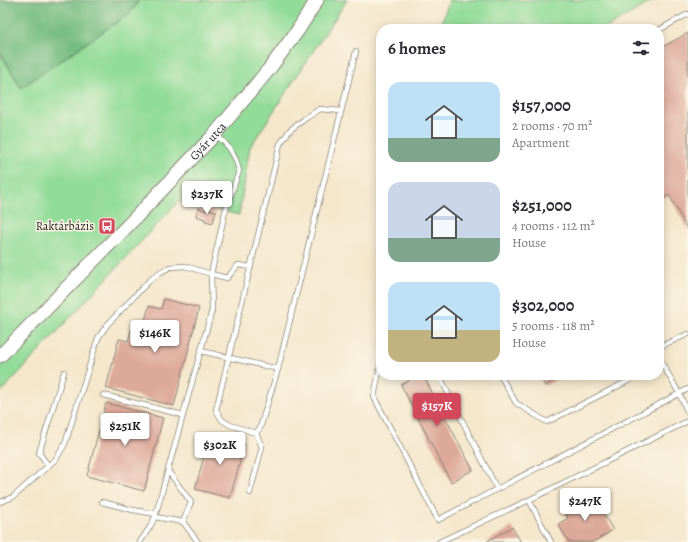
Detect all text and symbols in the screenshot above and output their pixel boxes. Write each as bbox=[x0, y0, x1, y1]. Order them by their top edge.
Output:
text: 6 homes bbox=[388, 37, 446, 60]
icon: filters bbox=[630, 37, 652, 59]
text: $157,000 bbox=[512, 94, 571, 117]
icon: home bbox=[420, 98, 468, 146]
text: 2 rooms · 70 m² bbox=[512, 117, 592, 134]
street label: Gyár utca bbox=[186, 118, 230, 164]
text: Apartment bbox=[512, 134, 570, 151]
pin: $237K bbox=[179, 181, 235, 215]
text: $237K bbox=[191, 185, 223, 202]
text: $251,000 bbox=[512, 194, 572, 217]
icon: home bbox=[420, 198, 468, 246]
bus stop icon: Raktárbázis bbox=[97, 216, 117, 236]
text: 4 rooms · 112 m² bbox=[512, 217, 595, 234]
place label: Raktárbázis bbox=[36, 218, 94, 234]
text: House bbox=[512, 234, 546, 251]
text: $302,000 bbox=[512, 294, 574, 317]
icon: home bbox=[420, 298, 468, 346]
text: 5 rooms · 118 m² bbox=[512, 317, 595, 334]
pin: $146K bbox=[127, 320, 183, 354]
text: $146K bbox=[139, 324, 171, 341]
text: House bbox=[512, 334, 546, 351]
pin: $157K bbox=[409, 393, 465, 427]
text: $157K bbox=[422, 397, 452, 414]
pin: $251K bbox=[97, 413, 153, 447]
text: $251K bbox=[109, 417, 141, 434]
pin: $302K bbox=[192, 432, 248, 466]
text: $302K bbox=[203, 436, 237, 453]
pin: $247K bbox=[557, 488, 613, 522]
text: $247K bbox=[569, 492, 601, 509]

